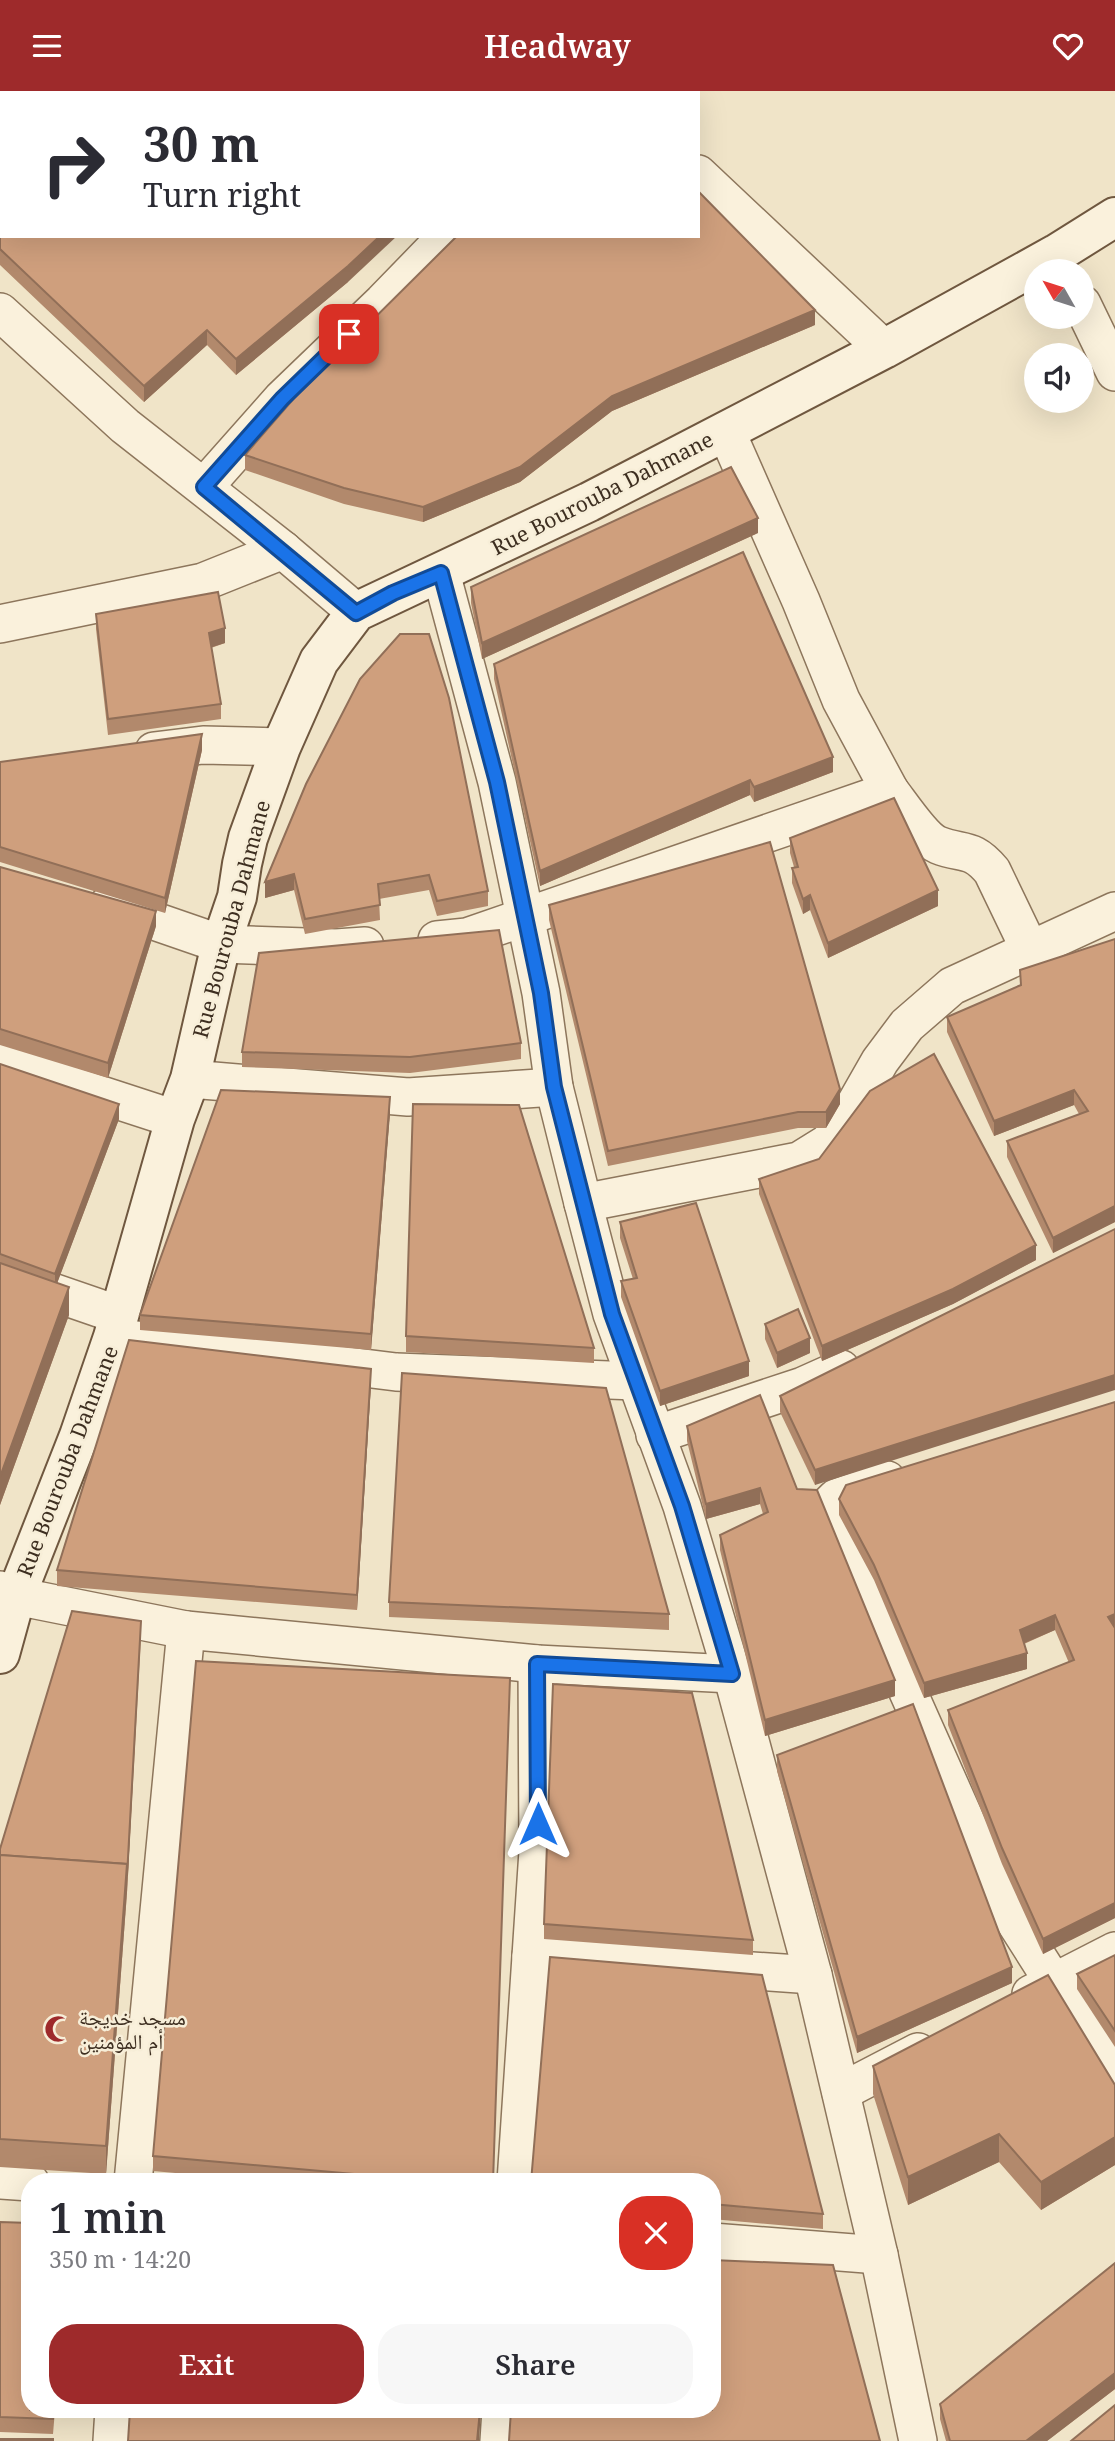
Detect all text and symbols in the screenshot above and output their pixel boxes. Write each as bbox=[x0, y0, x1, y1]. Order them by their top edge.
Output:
text: Headway bbox=[484, 24, 631, 67]
icon: menu bbox=[28, 27, 66, 65]
icon: heart bbox=[1049, 27, 1087, 65]
text: 30 m bbox=[143, 110, 259, 176]
icon: right bbox=[28, 119, 119, 210]
text: Turn right bbox=[143, 173, 301, 216]
north arrow bbox=[1024, 259, 1094, 329]
map controls bbox=[1024, 259, 1094, 413]
pin bbox=[319, 304, 379, 364]
icon: arrive bbox=[330, 315, 368, 353]
button: sound bbox=[1024, 343, 1094, 413]
street label: Rue Bourouba Dahmane bbox=[486, 425, 718, 561]
street label: Rue Bourouba Dahmane bbox=[186, 797, 276, 1041]
street label: Rue Bourouba Dahmane bbox=[10, 1341, 124, 1581]
position arrow bbox=[501, 1787, 575, 1861]
place label: مسجد خديجة أم المؤمنين bbox=[79, 2003, 186, 2056]
mosque icon: مسجد خديجة أم المؤمنين bbox=[43, 2014, 73, 2044]
text: 1 min bbox=[49, 2188, 166, 2245]
button: close bbox=[619, 2196, 693, 2270]
text: 350 m · 14:20 bbox=[49, 2243, 191, 2275]
button: Exit bbox=[49, 2324, 364, 2404]
button: Share bbox=[378, 2324, 693, 2404]

